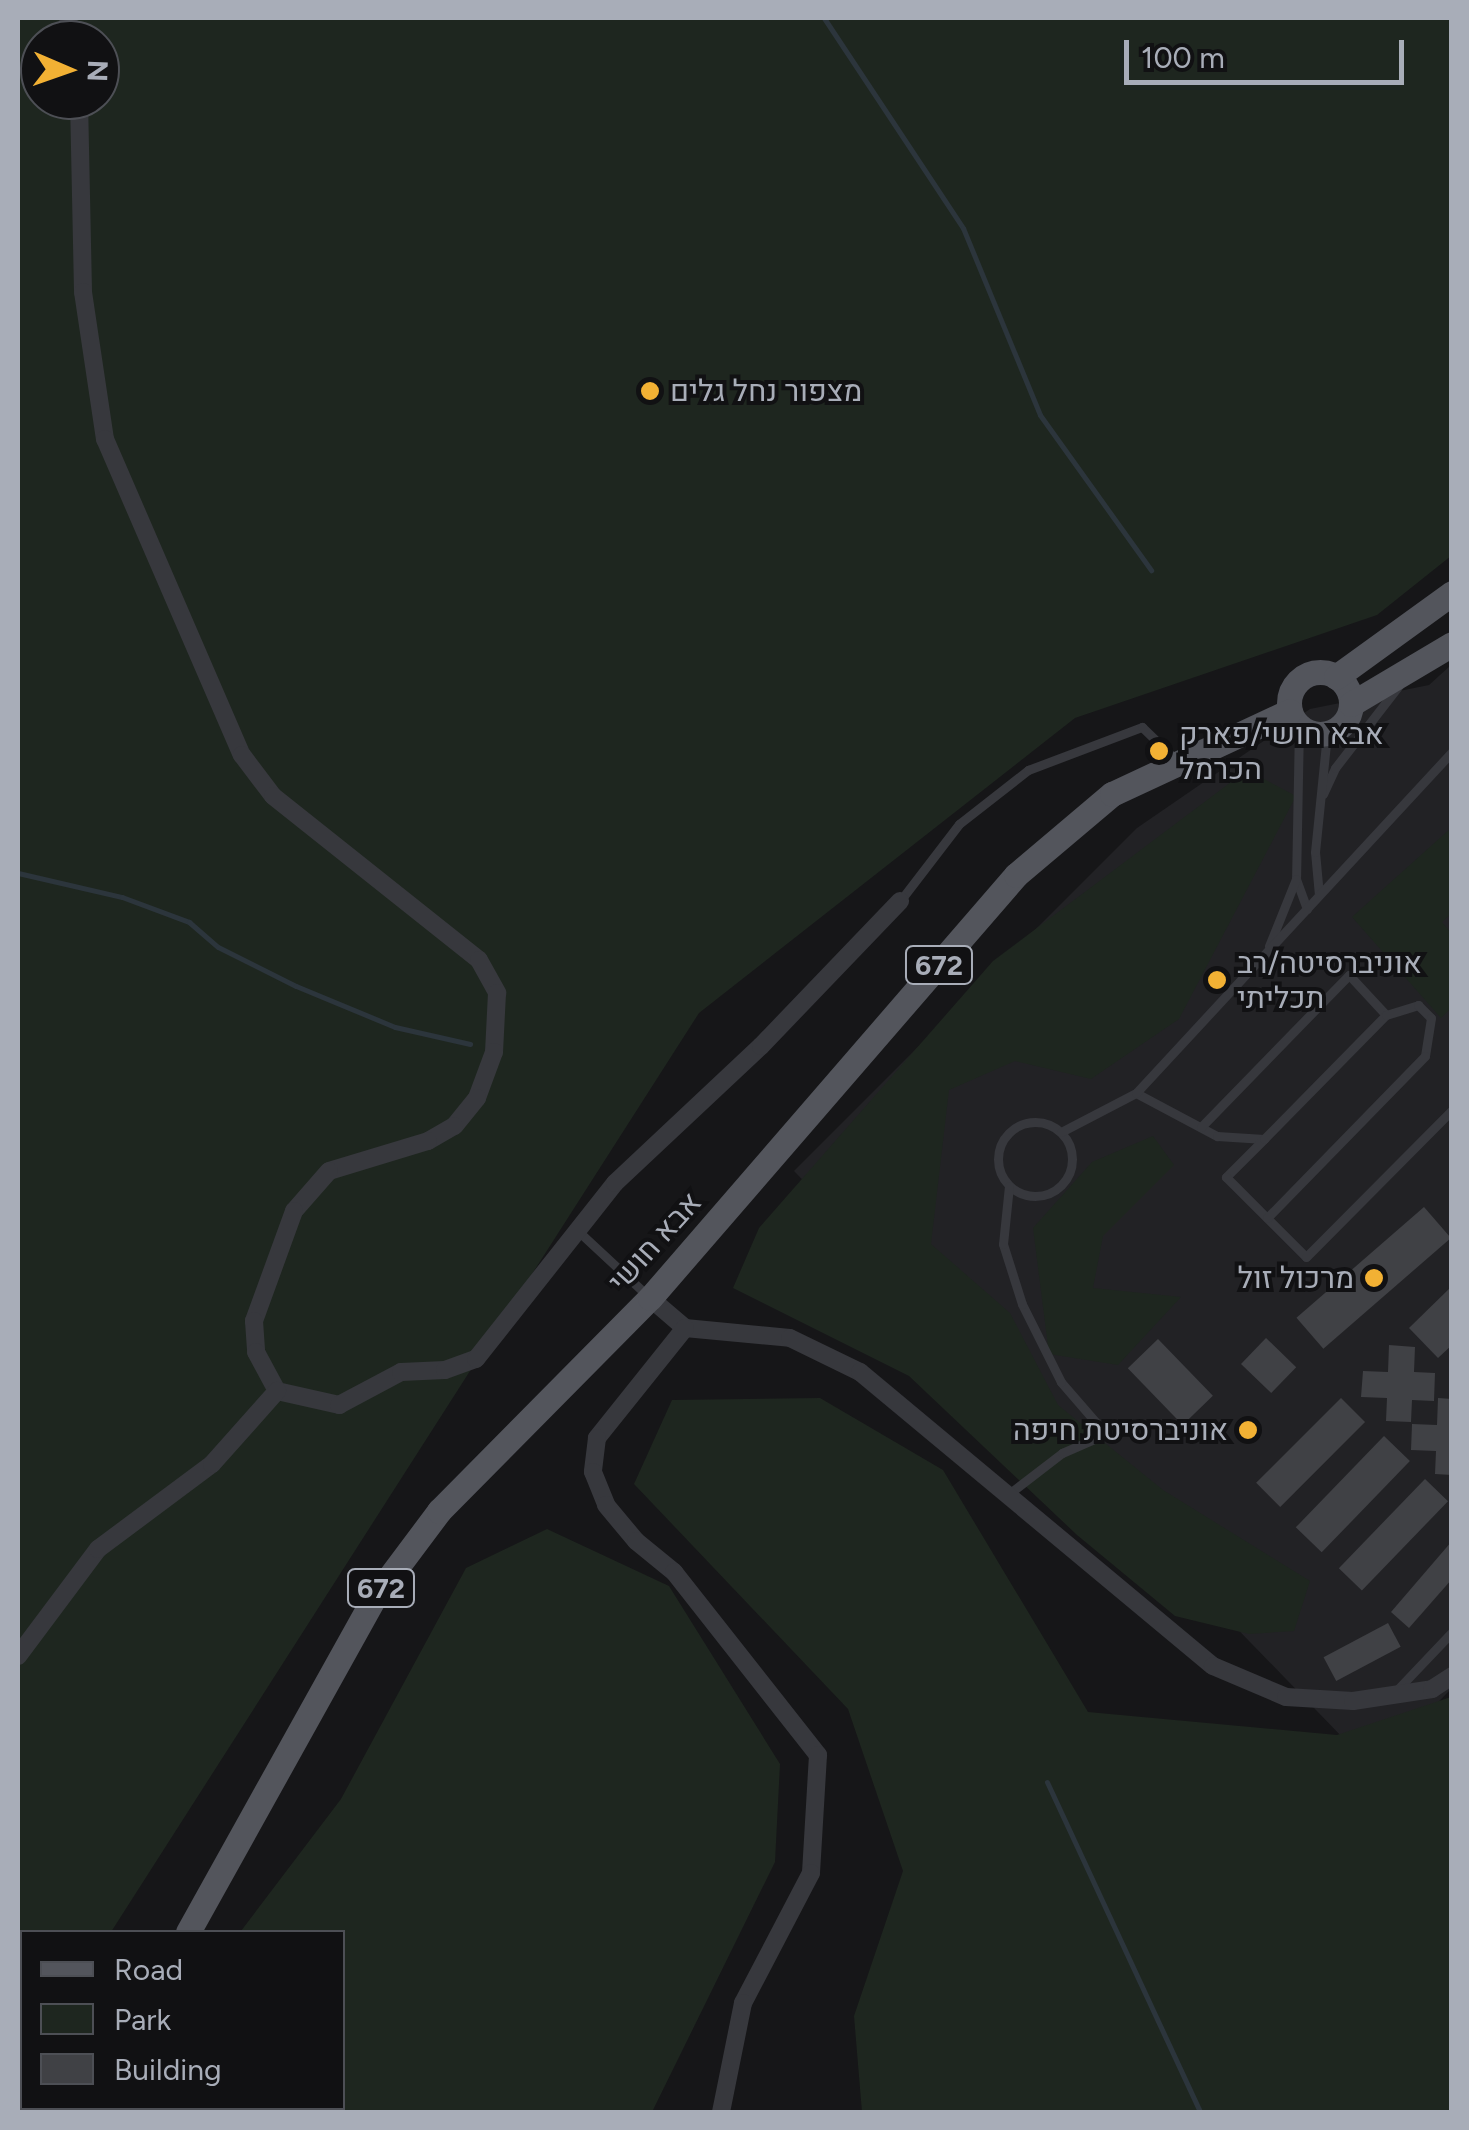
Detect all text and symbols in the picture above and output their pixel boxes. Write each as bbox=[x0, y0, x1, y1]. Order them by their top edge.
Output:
north arrow bbox=[20, 20, 120, 120]
scale bar bbox=[1129, 20, 1409, 82]
text: 100 m bbox=[1141, 39, 1225, 76]
text: N bbox=[81, 60, 115, 82]
place label: מצפור נחל גלים bbox=[670, 373, 862, 409]
marker: מצפור נחל גלים bbox=[639, 380, 661, 402]
place label: אבא חושי/פארק הכרמל bbox=[1179, 716, 1384, 786]
marker: אבא חושי/פארק הכרמל bbox=[1148, 740, 1170, 762]
road number: 672 bbox=[904, 942, 974, 988]
place label: אוניברסיטה/רב תכליתי bbox=[1237, 945, 1422, 1016]
marker: אוניברסיטה/רב תכליתי bbox=[1206, 969, 1228, 991]
street label: אבא חושי bbox=[601, 1185, 709, 1299]
place label: מרכול זול bbox=[1238, 1260, 1354, 1296]
marker: מרכול זול bbox=[1363, 1267, 1385, 1289]
place label: אוניברסיטת חיפה bbox=[1013, 1412, 1228, 1448]
marker: אוניברסיטת חיפה bbox=[1237, 1419, 1259, 1441]
road number: 672 bbox=[346, 1565, 416, 1611]
legend bbox=[20, 1930, 345, 2110]
text: Road bbox=[114, 1951, 183, 1988]
text: Park bbox=[114, 2001, 171, 2038]
text: Building bbox=[114, 2051, 222, 2088]

